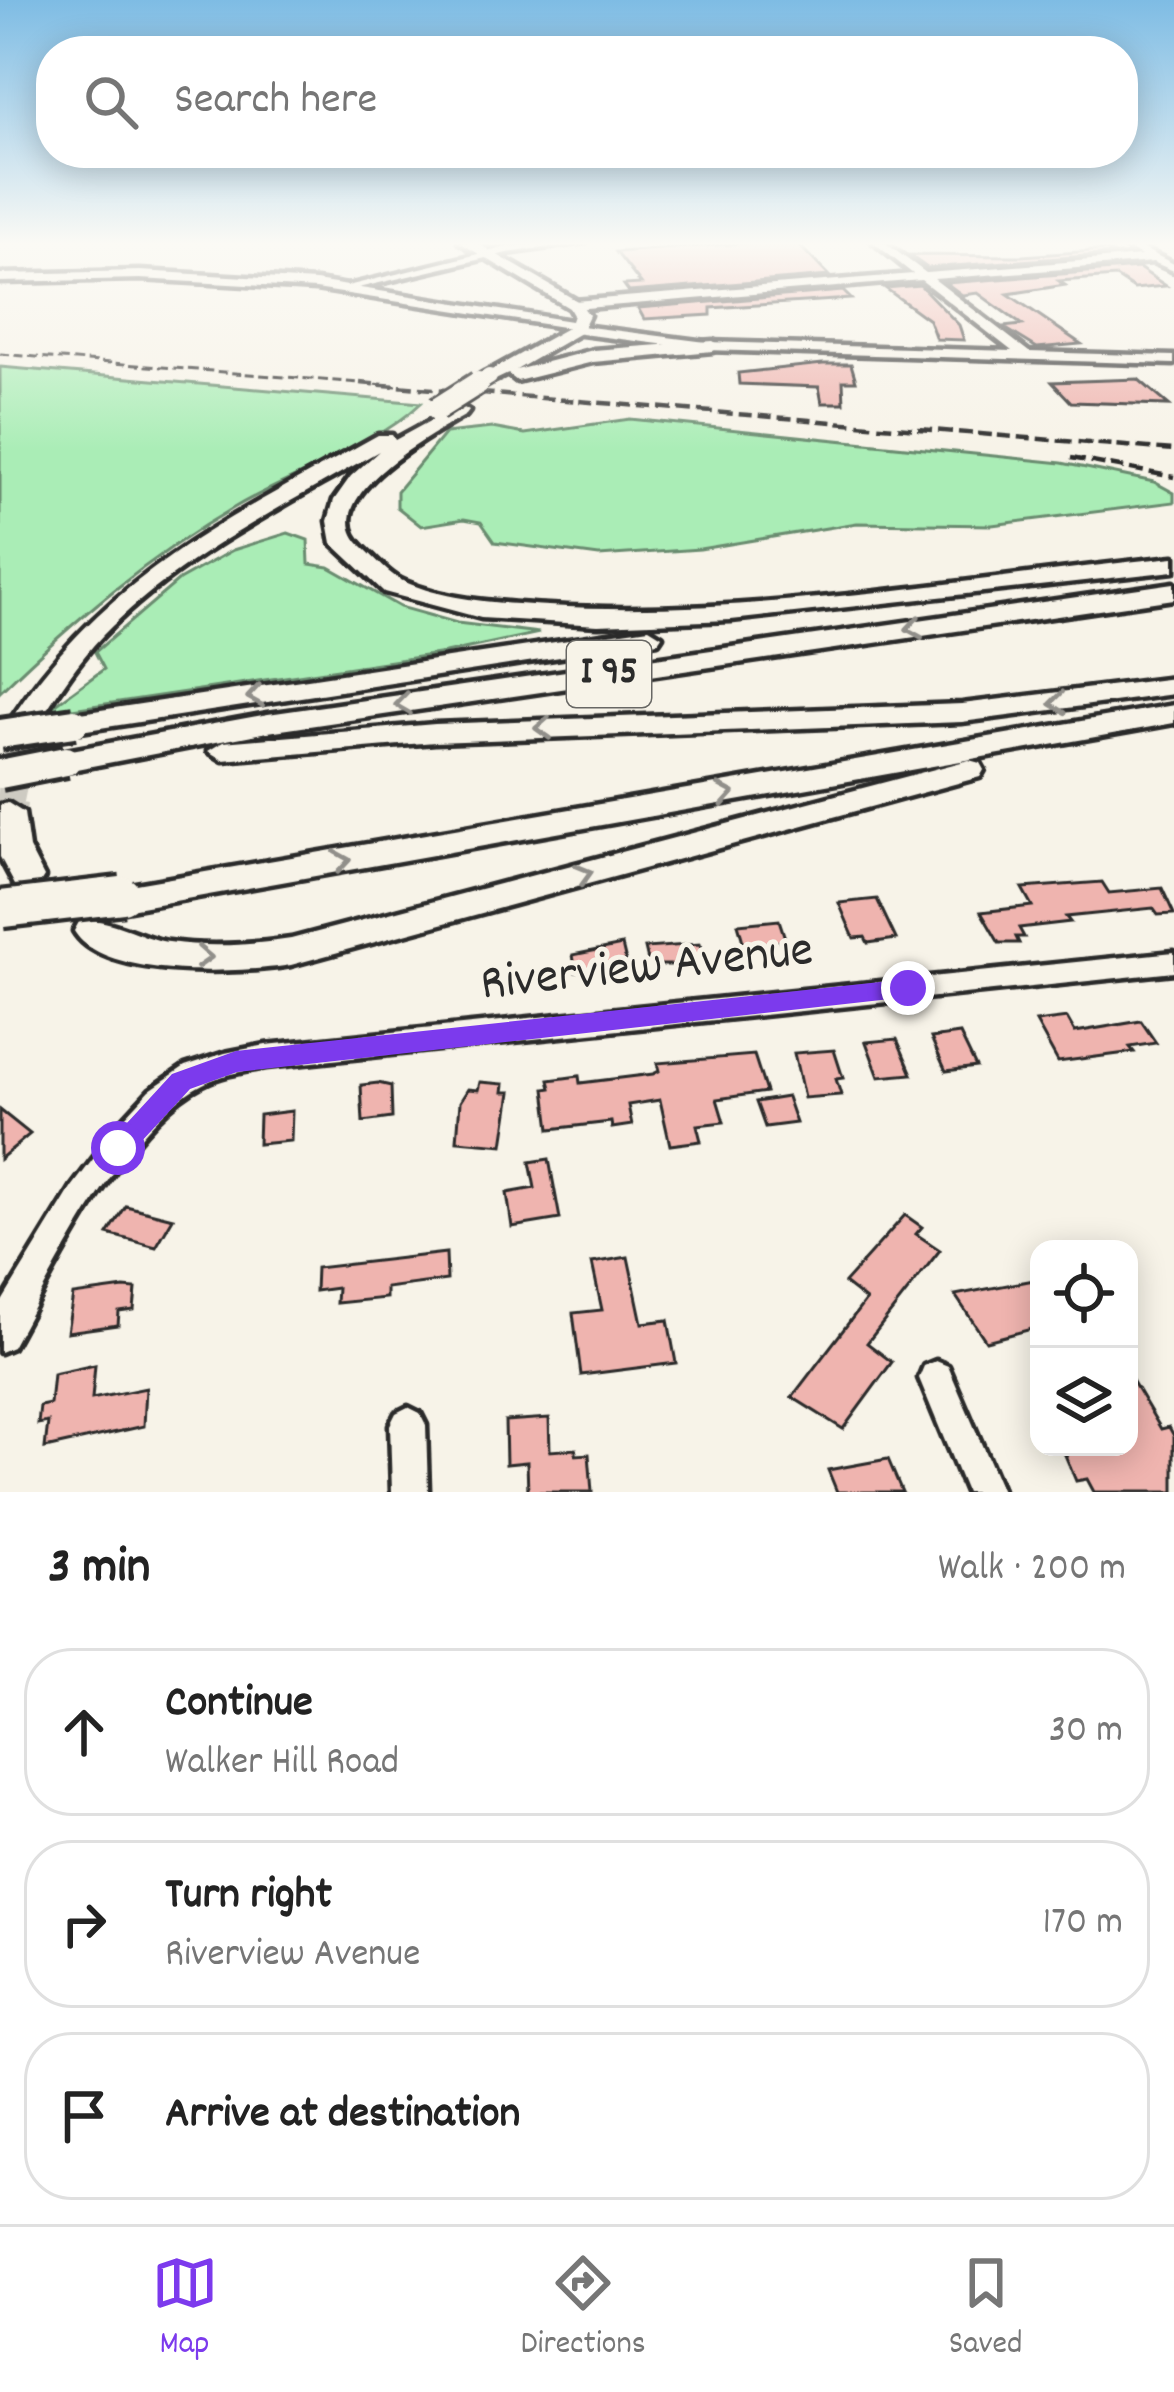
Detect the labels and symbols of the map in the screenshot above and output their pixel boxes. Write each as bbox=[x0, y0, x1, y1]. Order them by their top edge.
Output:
one-way arrow bbox=[904, 614, 923, 640]
road number: I 95 bbox=[567, 641, 651, 707]
one-way arrow bbox=[245, 682, 264, 708]
one-way arrow bbox=[1048, 689, 1068, 715]
one-way arrow bbox=[393, 690, 413, 716]
one-way arrow bbox=[533, 715, 552, 741]
one-way arrow bbox=[716, 782, 736, 807]
one-way arrow bbox=[332, 849, 352, 874]
one-way arrow bbox=[573, 863, 594, 888]
street label: Riverview Avenue bbox=[477, 917, 817, 1023]
one-way arrow bbox=[195, 944, 214, 970]
route end bbox=[881, 961, 935, 1015]
route start bbox=[91, 1121, 145, 1175]

